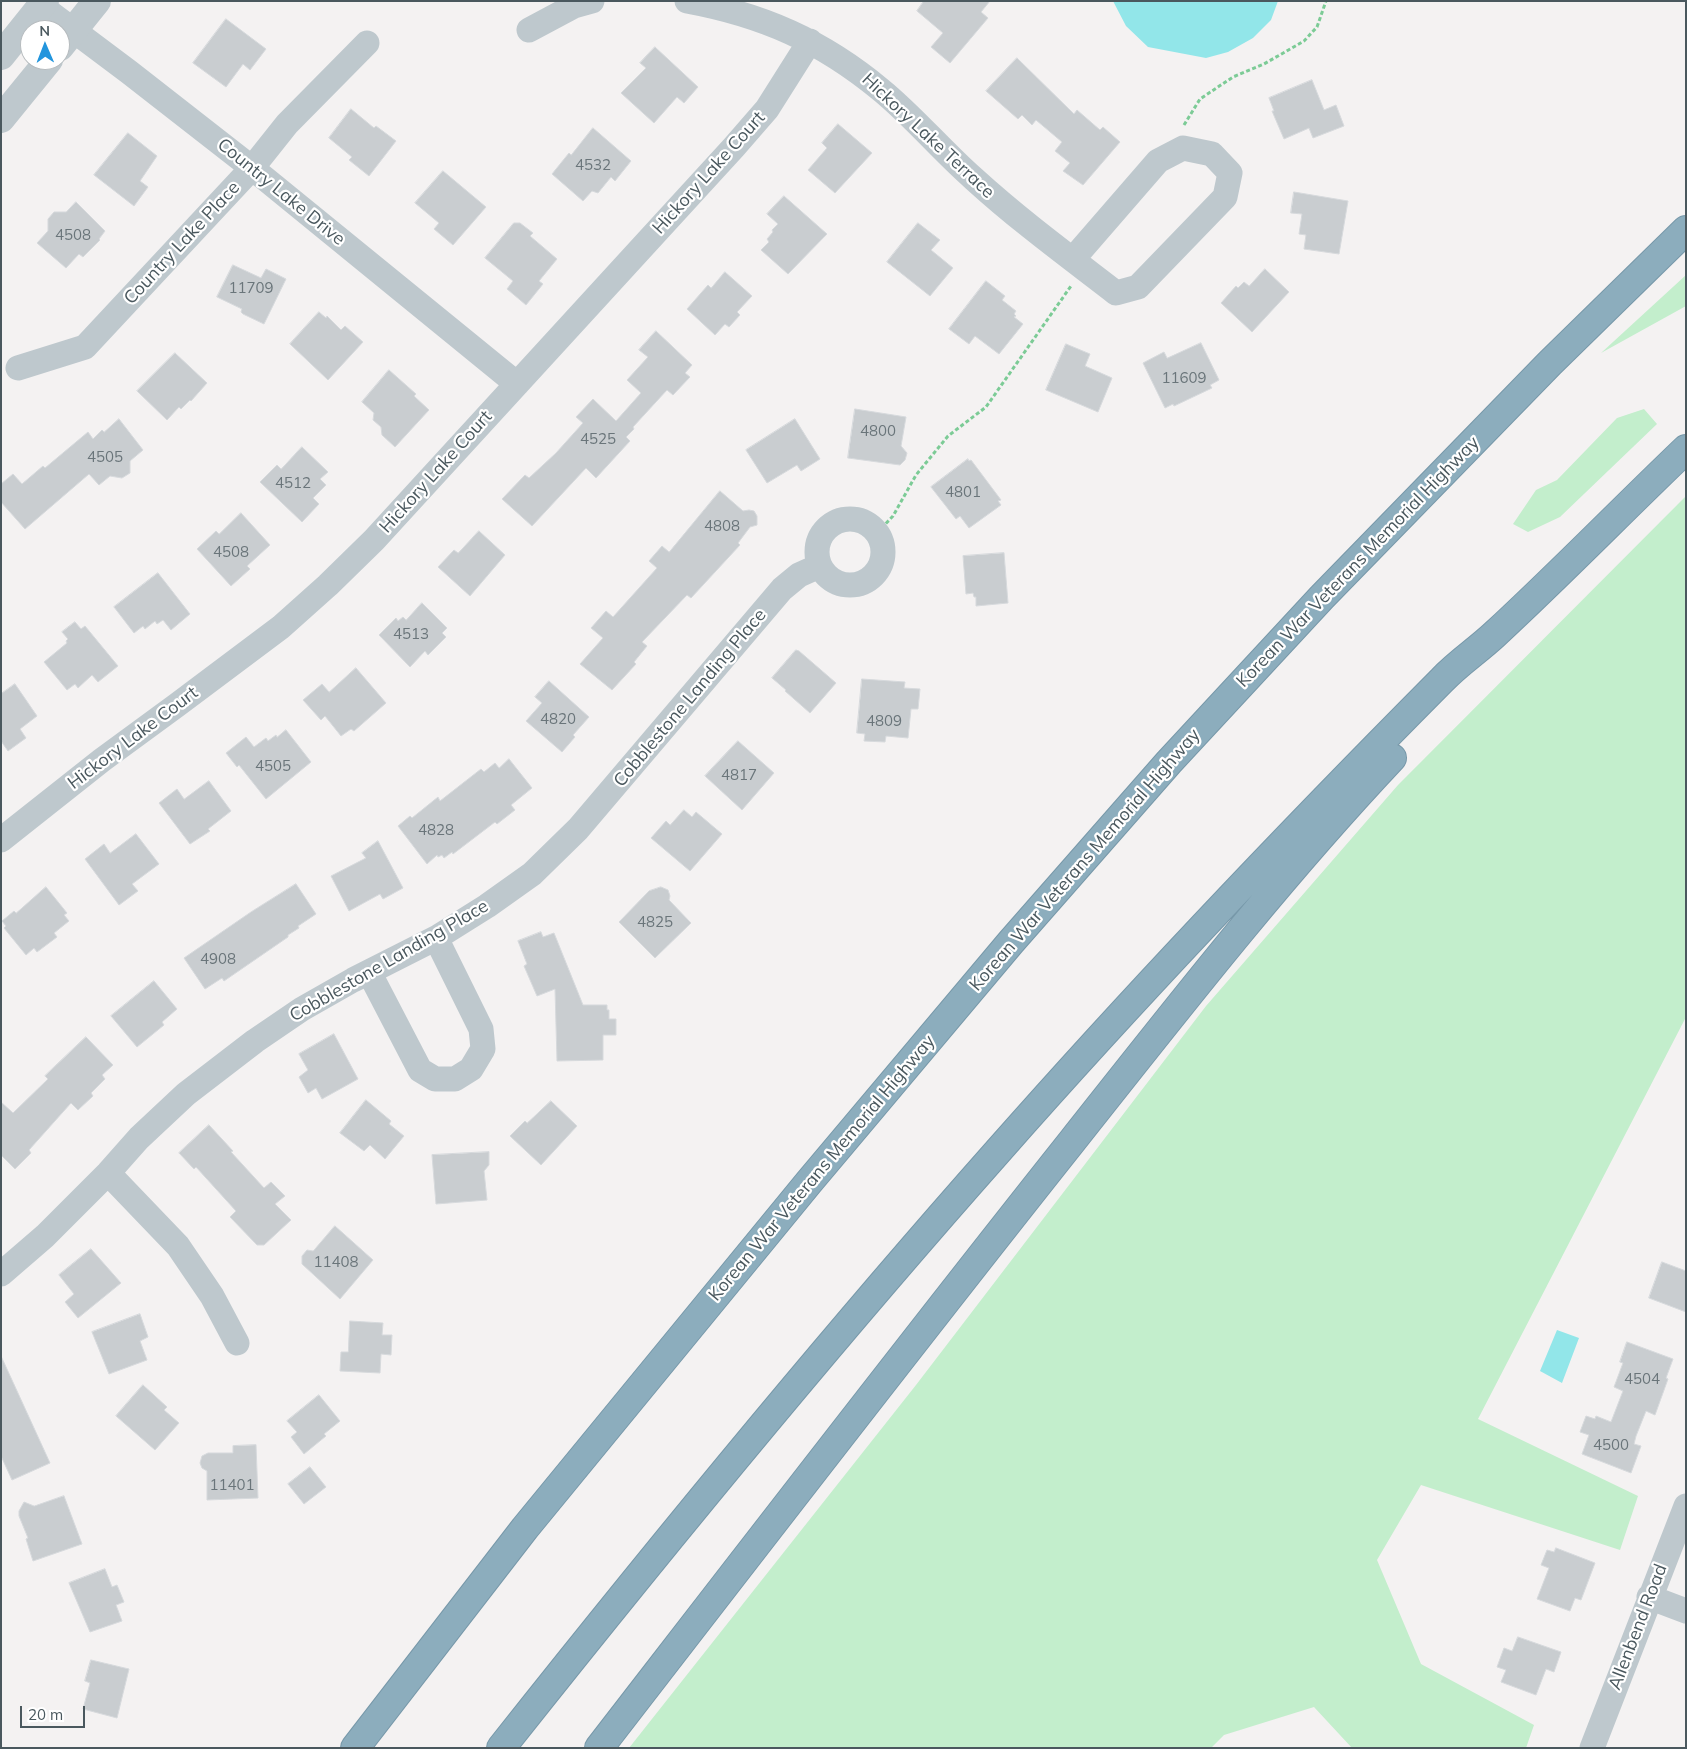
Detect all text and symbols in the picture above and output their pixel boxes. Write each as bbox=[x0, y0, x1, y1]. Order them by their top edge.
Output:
north arrow bbox=[20, 20, 70, 70]
text: N bbox=[39, 22, 50, 40]
street label: Hickory Lake Terrace bbox=[857, 69, 999, 203]
street label: Hickory Lake Court bbox=[648, 107, 770, 239]
street label: Country Lake Drive bbox=[213, 134, 349, 250]
house number: 4532 bbox=[575, 156, 611, 174]
street label: Country Lake Place bbox=[120, 177, 244, 309]
house number: 4508 bbox=[55, 226, 91, 244]
house number: 11709 bbox=[229, 279, 273, 297]
house number: 11609 bbox=[1162, 369, 1206, 387]
street label: Hickory Lake Court bbox=[375, 406, 497, 538]
house number: 4800 bbox=[860, 422, 896, 440]
house number: 4525 bbox=[580, 430, 616, 448]
street label: Korean War Veterans Memorial Highway bbox=[1232, 432, 1484, 692]
house number: 4505 bbox=[87, 448, 123, 466]
house number: 4512 bbox=[275, 474, 311, 492]
house number: 4801 bbox=[945, 483, 981, 501]
house number: 4808 bbox=[704, 517, 740, 535]
house number: 4508 bbox=[213, 543, 249, 561]
street label: Cobblestone Landing Place bbox=[609, 605, 771, 791]
house number: 4513 bbox=[393, 625, 429, 643]
street label: Hickory Lake Court bbox=[64, 682, 202, 794]
house number: 4820 bbox=[540, 710, 576, 728]
house number: 4809 bbox=[866, 712, 902, 730]
street label: Korean War Veterans Memorial Highway bbox=[965, 724, 1205, 996]
house number: 4505 bbox=[255, 757, 291, 775]
house number: 4817 bbox=[721, 766, 757, 784]
house number: 4828 bbox=[418, 821, 454, 839]
street label: Cobblestone Landing Place bbox=[286, 895, 492, 1027]
house number: 4825 bbox=[637, 913, 673, 931]
house number: 4908 bbox=[200, 950, 236, 968]
street label: Korean War Veterans Memorial Highway bbox=[704, 1031, 940, 1305]
house number: 11408 bbox=[314, 1253, 358, 1271]
house number: 4504 bbox=[1624, 1370, 1660, 1388]
house number: 4500 bbox=[1593, 1436, 1629, 1454]
house number: 11401 bbox=[210, 1476, 254, 1494]
street label: Allenbend Road bbox=[1604, 1561, 1672, 1693]
scale bar bbox=[22, 1696, 88, 1728]
text: 20 m bbox=[28, 1705, 63, 1724]

